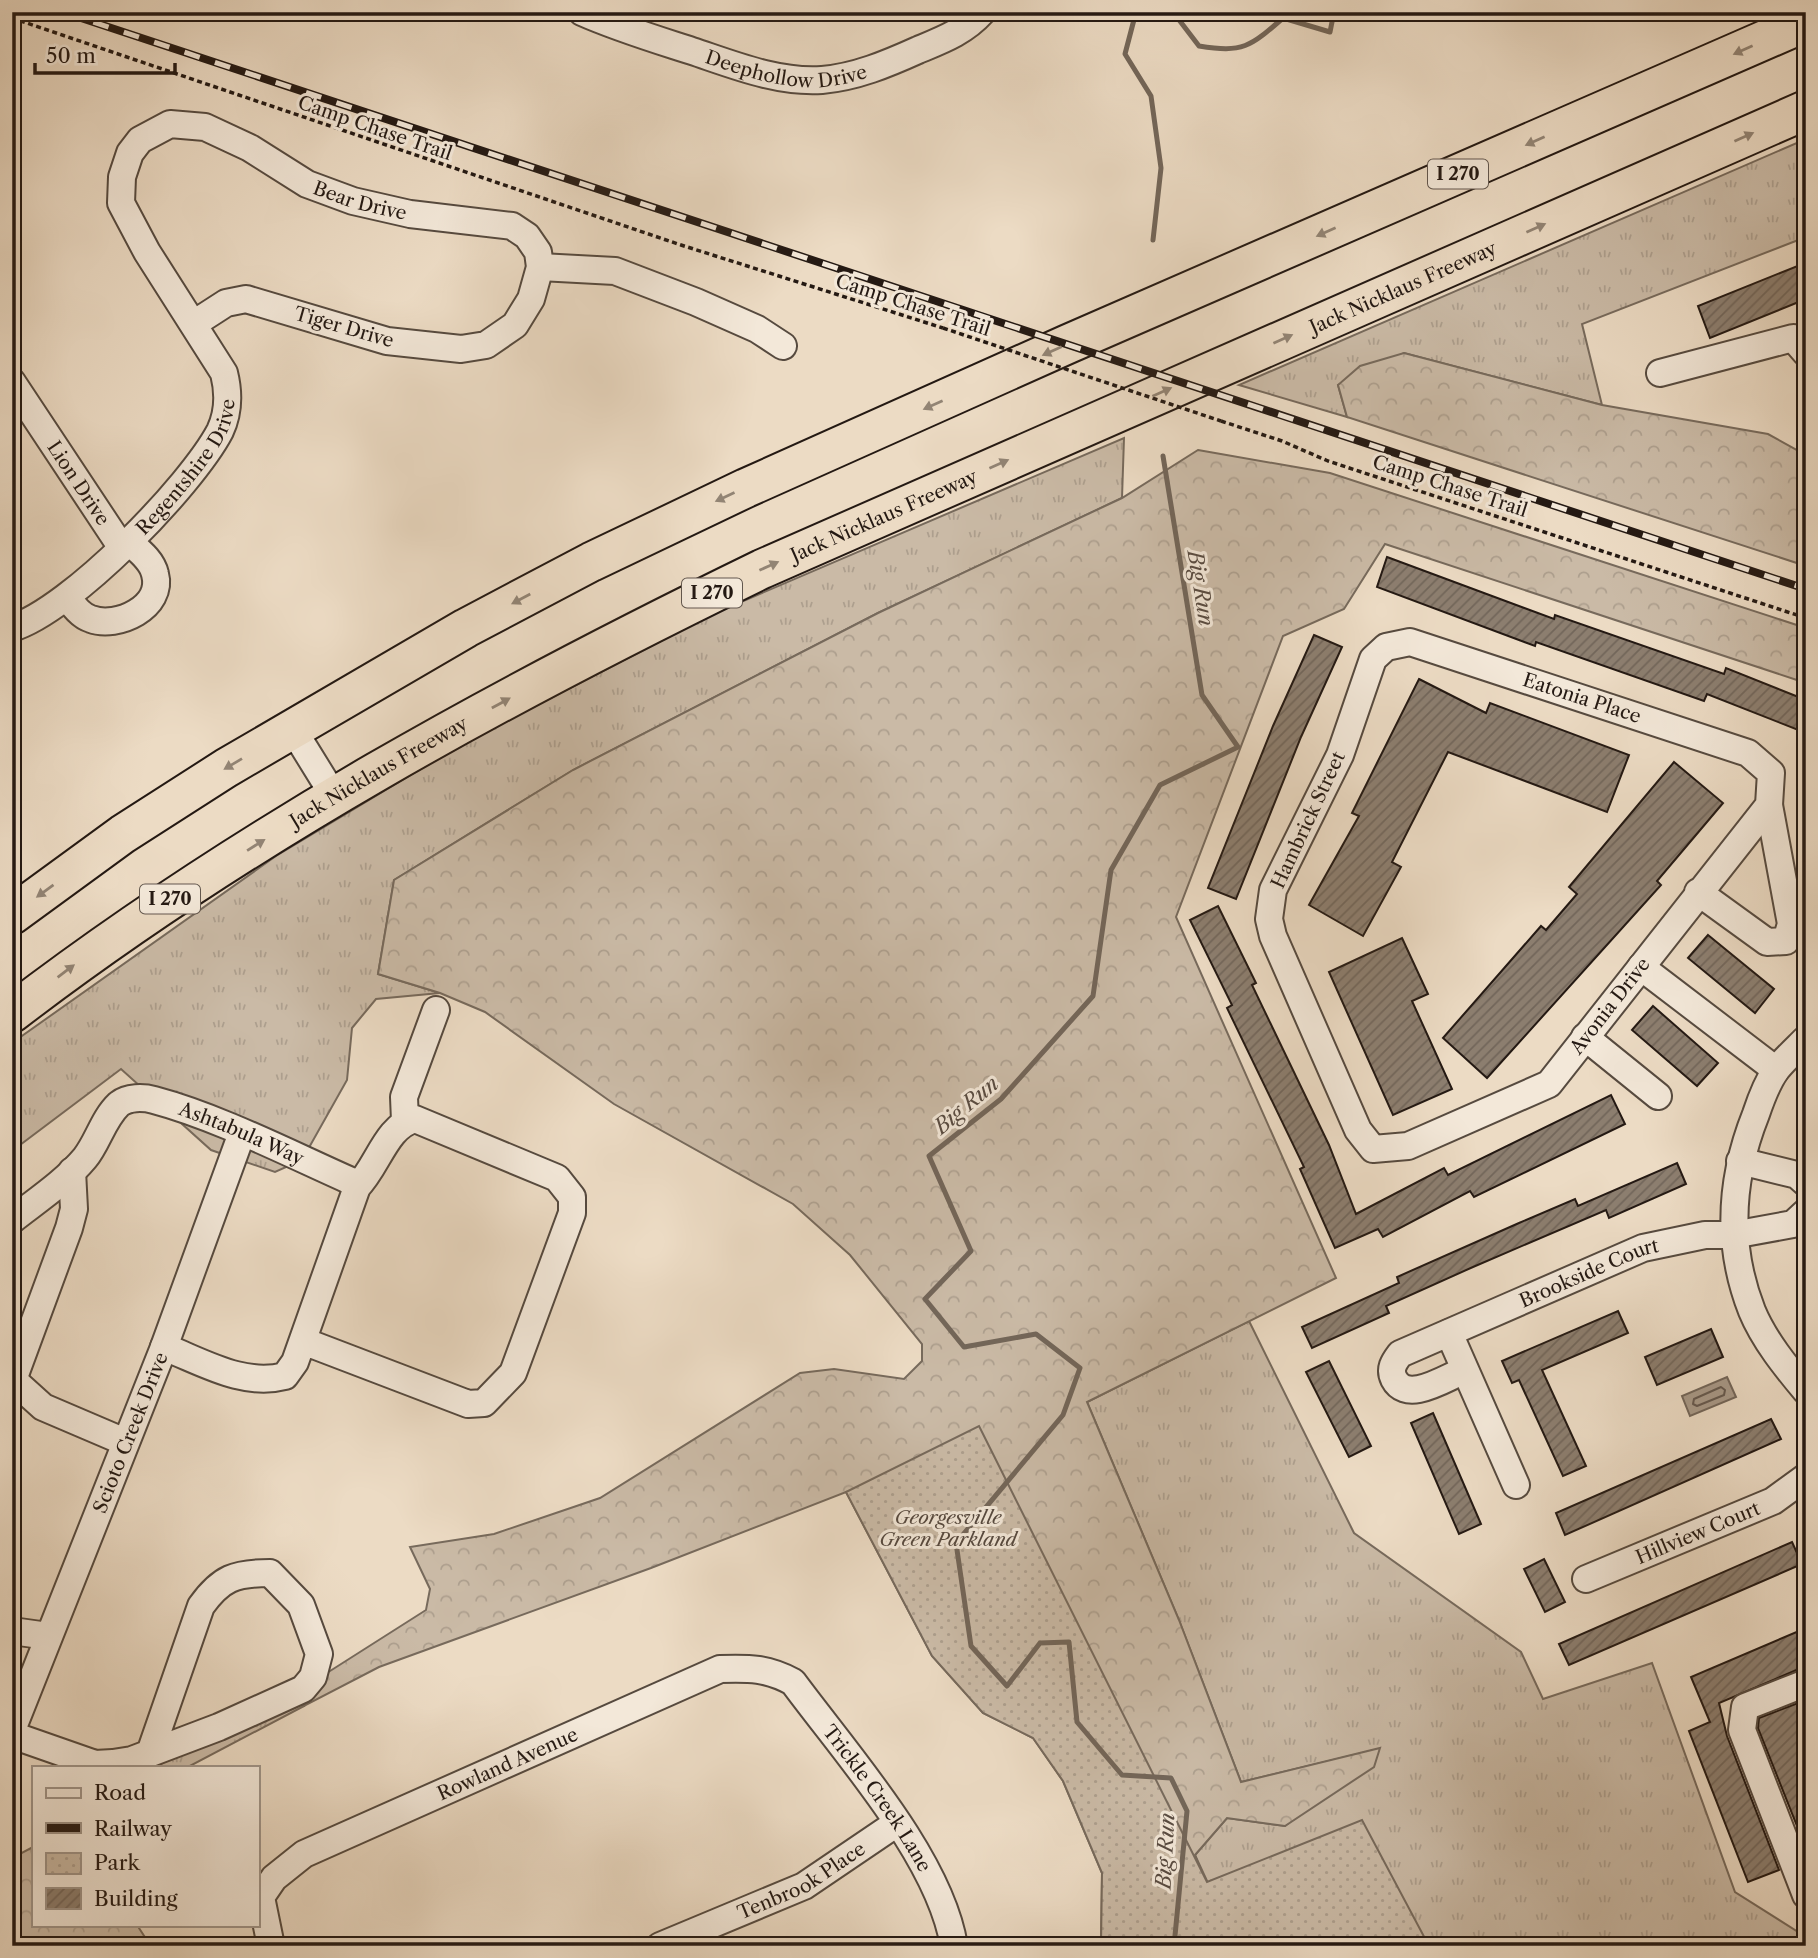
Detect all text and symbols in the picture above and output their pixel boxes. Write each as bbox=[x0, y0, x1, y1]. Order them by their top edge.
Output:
scale bar bbox=[35, 32, 175, 76]
text: 50 m bbox=[46, 43, 96, 68]
one-way arrow bbox=[1733, 44, 1753, 56]
street label: Deephollow Drive bbox=[703, 45, 869, 92]
street label: Camp Chase Trail bbox=[295, 91, 455, 165]
one-way arrow bbox=[1734, 131, 1755, 142]
one-way arrow bbox=[1524, 136, 1545, 147]
road number: I 270 bbox=[1428, 160, 1488, 188]
street label: Bear Drive bbox=[310, 176, 409, 224]
one-way arrow bbox=[1526, 222, 1546, 234]
one-way arrow bbox=[1316, 226, 1336, 238]
street label: Jack Nicklaus Freeway bbox=[1303, 236, 1500, 340]
street label: Camp Chase Trail bbox=[833, 269, 994, 341]
street label: Tiger Drive bbox=[292, 302, 396, 352]
one-way arrow bbox=[1272, 333, 1293, 344]
one-way arrow bbox=[1042, 345, 1062, 357]
one-way arrow bbox=[1152, 386, 1173, 397]
street label: Regentshire Drive bbox=[131, 398, 239, 539]
one-way arrow bbox=[922, 400, 943, 411]
street label: Lion Drive bbox=[43, 436, 115, 529]
street label: Camp Chase Trail bbox=[1370, 450, 1531, 522]
one-way arrow bbox=[989, 458, 1009, 470]
street label: Jack Nicklaus Freeway bbox=[784, 464, 981, 568]
one-way arrow bbox=[715, 492, 735, 503]
water label: Big Run bbox=[1182, 546, 1219, 628]
one-way arrow bbox=[759, 560, 779, 572]
road number: I 270 bbox=[682, 578, 742, 608]
one-way arrow bbox=[511, 593, 531, 605]
street label: Eatonia Place bbox=[1520, 668, 1644, 728]
one-way arrow bbox=[491, 697, 511, 709]
street label: Jack Nicklaus Freeway bbox=[283, 711, 472, 834]
street label: Hambrick Street bbox=[1266, 748, 1350, 892]
one-way arrow bbox=[224, 757, 243, 770]
one-way arrow bbox=[246, 839, 265, 852]
one-way arrow bbox=[36, 884, 54, 898]
road number: I 270 bbox=[140, 884, 200, 914]
street label: Avonia Drive bbox=[1565, 953, 1655, 1060]
one-way arrow bbox=[57, 964, 75, 979]
water label: Big Run bbox=[927, 1071, 1003, 1140]
street label: Ashtabula Way bbox=[175, 1097, 308, 1170]
street label: Brookside Court bbox=[1516, 1234, 1661, 1312]
street label: Scioto Creek Drive bbox=[88, 1349, 172, 1516]
street label: Hillview Court bbox=[1632, 1496, 1764, 1569]
park label: Georgesville Green Parkland bbox=[879, 1506, 1019, 1551]
street label: Trickle Creek Lane bbox=[819, 1720, 937, 1876]
street label: Rowland Avenue bbox=[433, 1722, 581, 1805]
legend bbox=[32, 1766, 259, 1926]
text: Road bbox=[94, 1780, 146, 1805]
water label: Big Run bbox=[1150, 1812, 1179, 1892]
text: Railway bbox=[94, 1816, 172, 1841]
street label: Tenbrook Place bbox=[734, 1837, 869, 1924]
text: Park bbox=[94, 1850, 140, 1875]
text: Building bbox=[94, 1886, 179, 1911]

